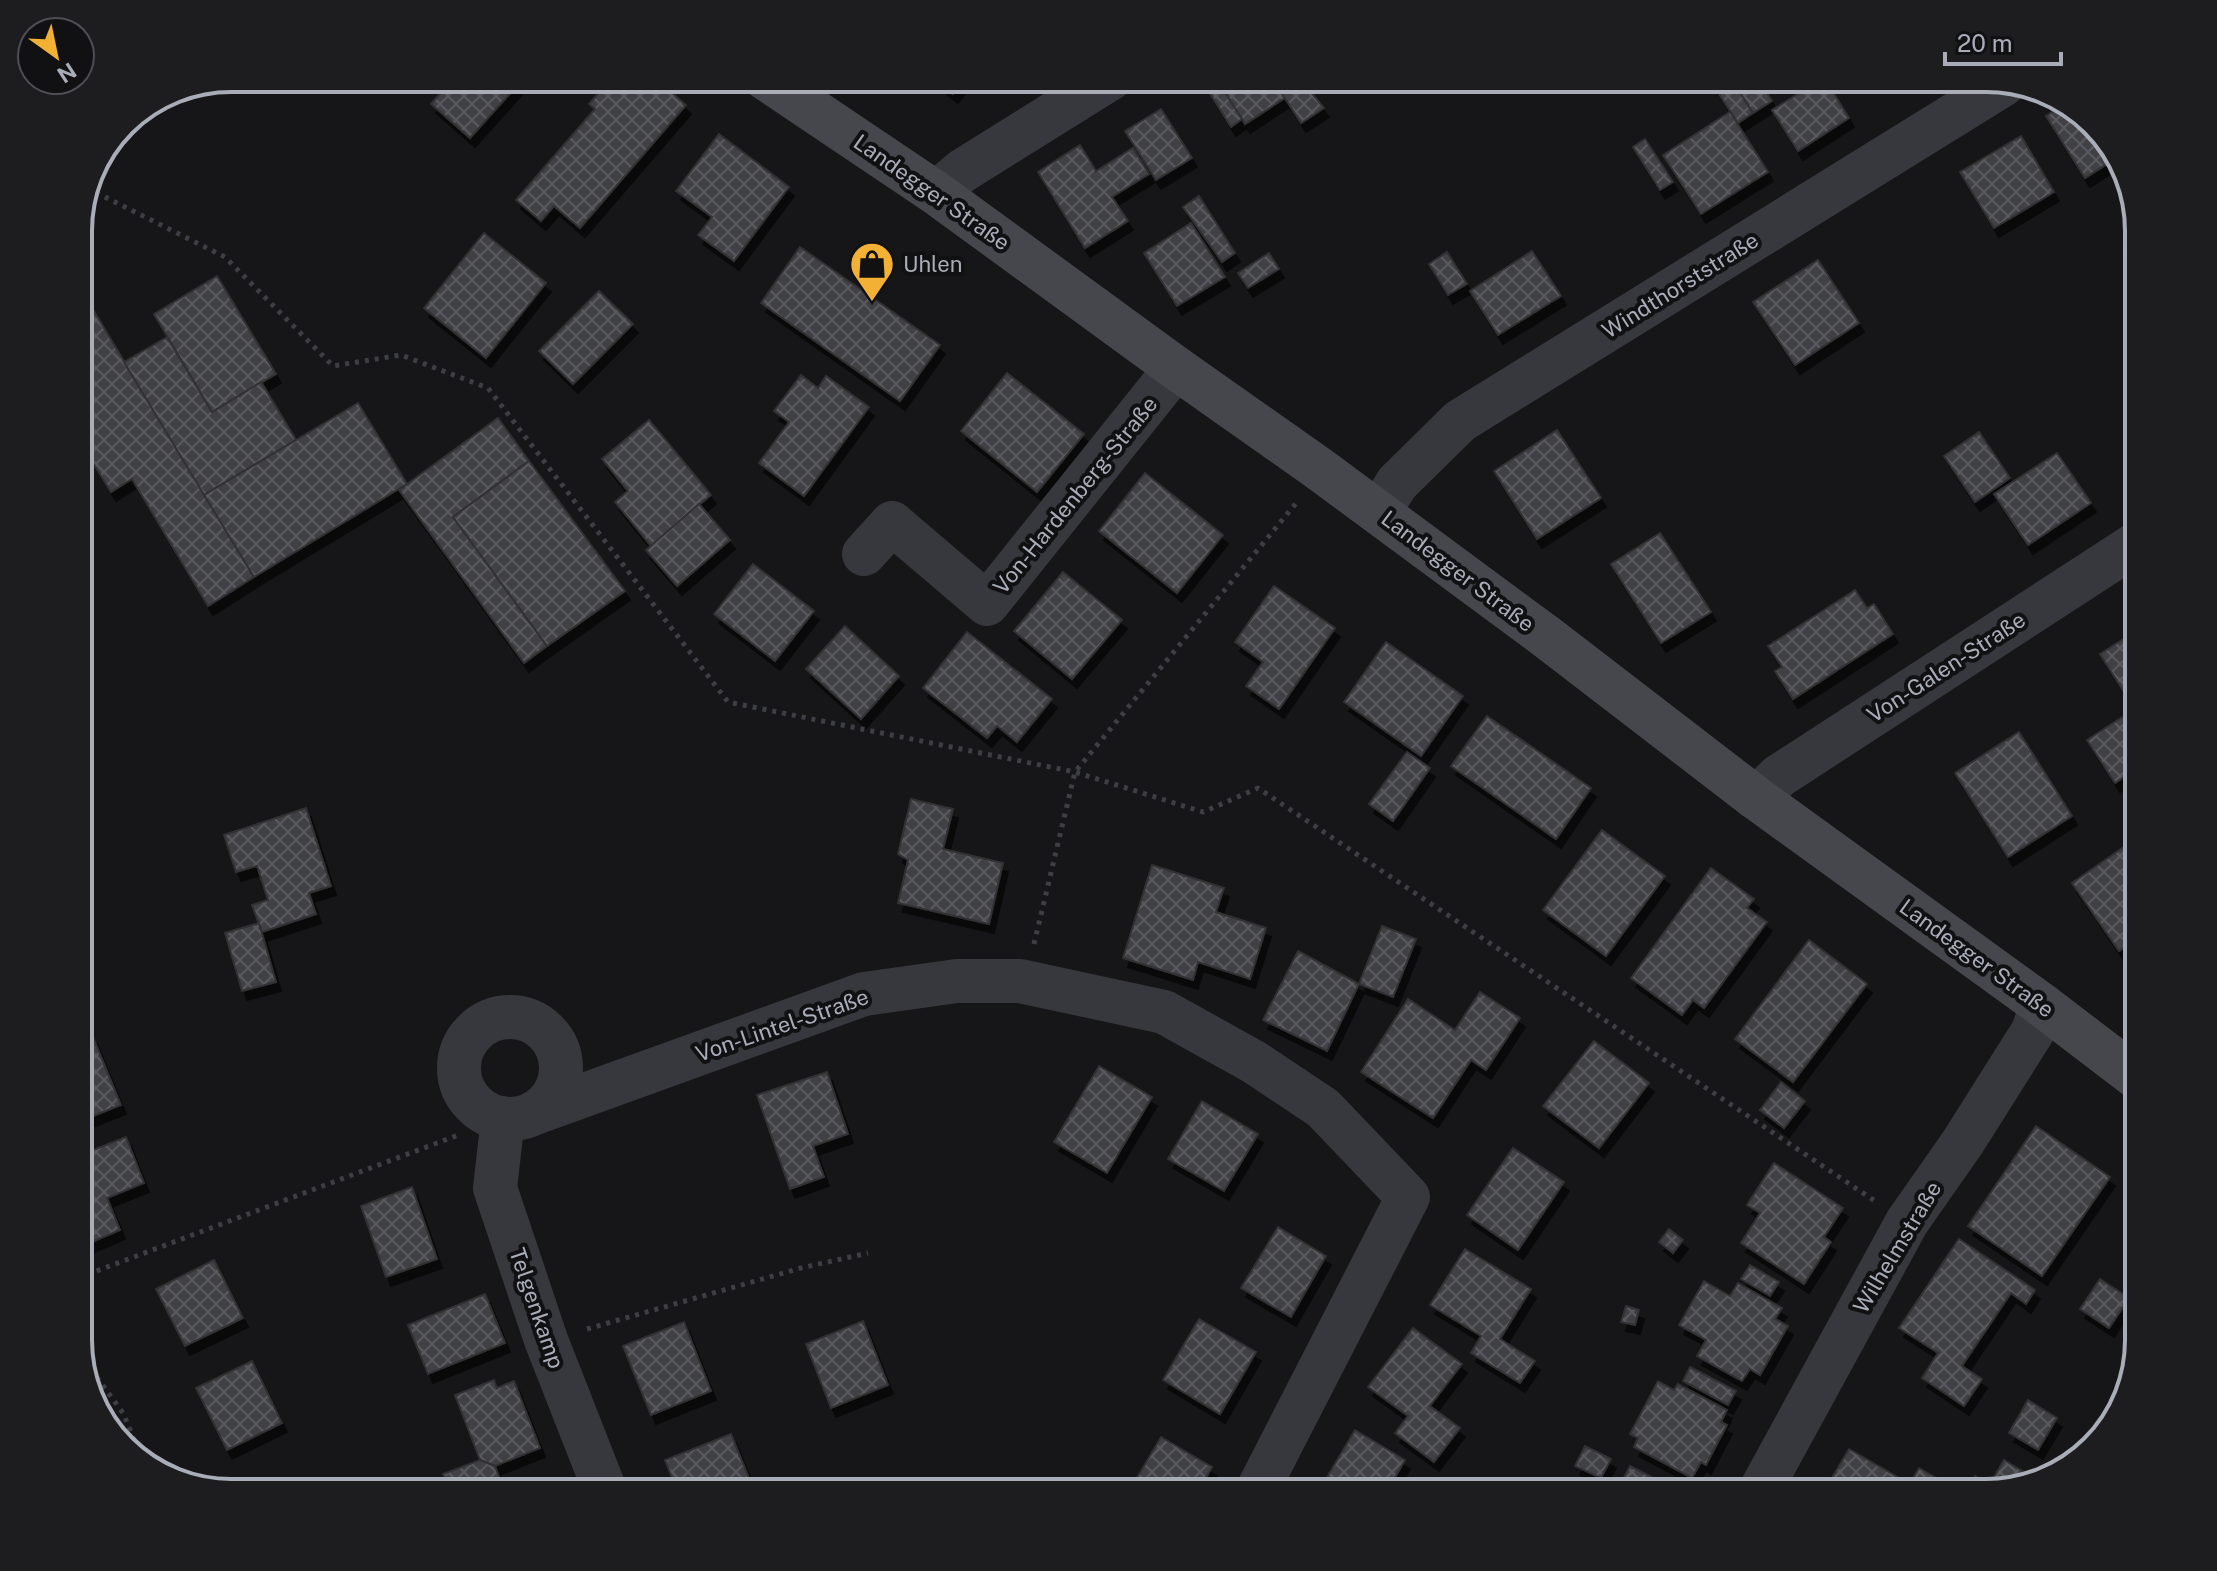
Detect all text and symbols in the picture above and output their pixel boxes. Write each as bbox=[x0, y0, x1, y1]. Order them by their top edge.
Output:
north arrow bbox=[16, 16, 96, 96]
scale bar bbox=[1945, 16, 2061, 66]
text: 20 m bbox=[1957, 29, 2013, 57]
text: N bbox=[53, 57, 81, 88]
street label: Landegger Straße bbox=[849, 128, 1015, 256]
street label: Windthorststraße bbox=[1597, 226, 1763, 344]
shop icon: Uhlen bbox=[848, 240, 896, 303]
place label: Uhlen bbox=[903, 251, 962, 277]
street label: Von-Hardenberg-Straße bbox=[987, 391, 1163, 599]
street label: Landegger Straße bbox=[1376, 505, 1540, 637]
street label: Von-Galen-Straße bbox=[1862, 606, 2030, 728]
street label: Landegger Straße bbox=[1895, 893, 2059, 1023]
street label: Von-Lintel-Straße bbox=[692, 983, 872, 1067]
street label: Wilhelmstraße bbox=[1847, 1176, 1947, 1318]
street label: Telgenkamp bbox=[504, 1244, 570, 1372]

